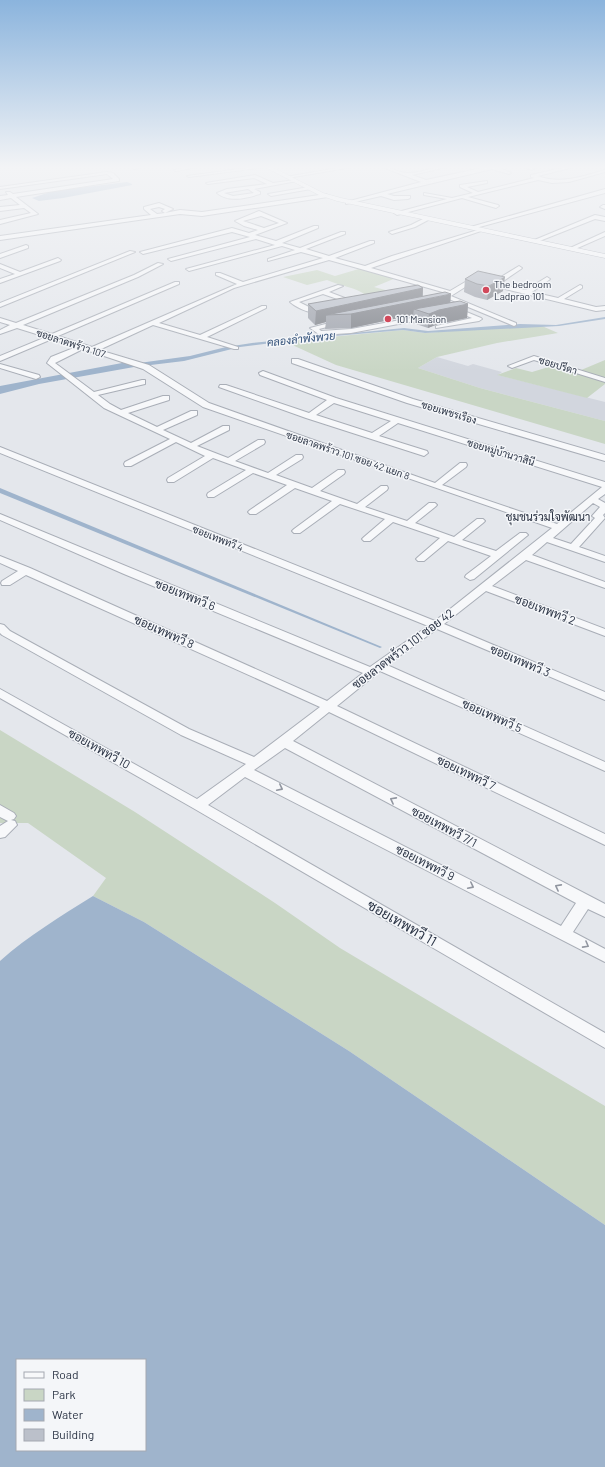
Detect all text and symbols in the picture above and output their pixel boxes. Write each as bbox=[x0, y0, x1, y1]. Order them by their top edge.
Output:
place label: The bedroom Ladprao 101 bbox=[494, 278, 551, 302]
marker: The bedroom Ladprao 101 bbox=[481, 285, 491, 295]
place label: 101 Mansion bbox=[396, 313, 446, 325]
marker: 101 Mansion bbox=[383, 314, 393, 324]
street label: ซอยลาดพร้าว 107 bbox=[35, 326, 107, 360]
water label: คลองลำพังพวย bbox=[266, 328, 337, 349]
street label: ซอยปรีดา bbox=[537, 353, 579, 377]
street label: ซอยเพชรเรือง bbox=[420, 398, 478, 426]
street label: ซอยลาดพร้าว 101 ซอย 42 แยก 8 bbox=[285, 428, 411, 482]
street label: ซอยหมู่บ้านวาสินี bbox=[465, 436, 536, 470]
district label: ชุมชนร่วมใจพัฒนา bbox=[506, 509, 590, 526]
street label: ซอยเทพทวี 4 bbox=[191, 522, 245, 554]
street label: ซอยเทพทวี 6 bbox=[153, 576, 218, 613]
street label: ซอยเทพทวี 2 bbox=[513, 591, 578, 627]
street label: ซอยลาดพร้าว 101 ซอย 42 bbox=[349, 605, 456, 691]
street label: ซอยเทพทวี 8 bbox=[132, 612, 197, 651]
street label: ซอยเทพทวี 3 bbox=[488, 641, 553, 679]
street label: ซอยเทพทวี 5 bbox=[460, 696, 525, 735]
street label: ซอยเทพทวี 10 bbox=[66, 725, 133, 771]
street label: ซอยเทพทวี 7 bbox=[435, 752, 498, 792]
one-way arrow bbox=[276, 784, 283, 791]
one-way arrow bbox=[390, 797, 398, 805]
street label: ซอยเทพทวี 7/1 bbox=[409, 803, 480, 849]
street label: ซอยเทพทวี 9 bbox=[394, 841, 457, 883]
one-way arrow bbox=[466, 881, 474, 889]
one-way arrow bbox=[555, 884, 562, 892]
street label: ซอยเทพทวี 11 bbox=[364, 896, 440, 949]
one-way arrow bbox=[582, 940, 589, 948]
legend bbox=[16, 1359, 146, 1451]
text: Road bbox=[52, 1367, 79, 1381]
text: Park bbox=[52, 1387, 76, 1401]
text: Water bbox=[52, 1407, 84, 1421]
text: Building bbox=[52, 1427, 94, 1441]

